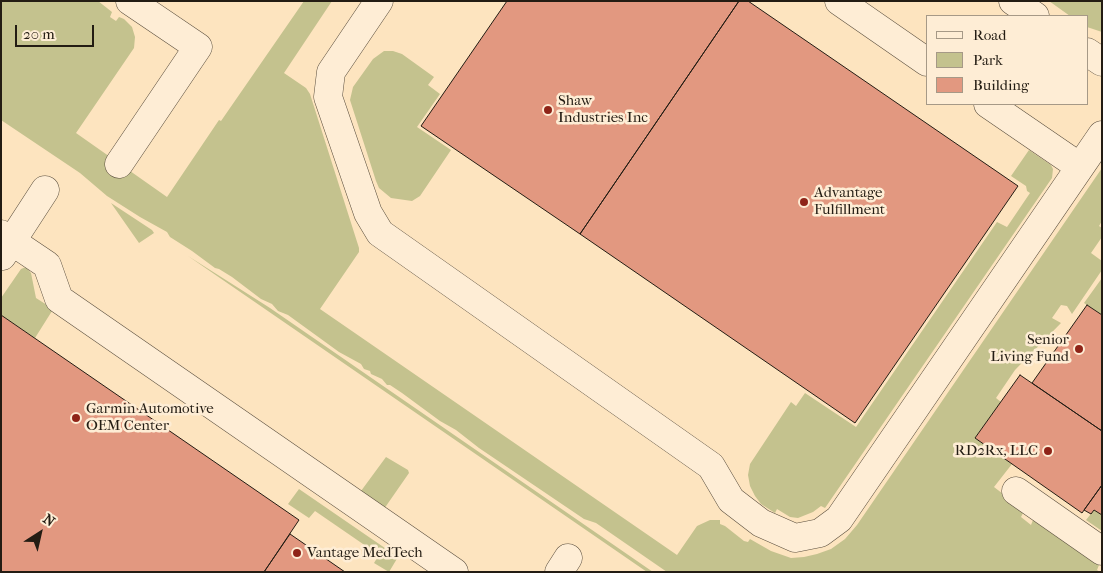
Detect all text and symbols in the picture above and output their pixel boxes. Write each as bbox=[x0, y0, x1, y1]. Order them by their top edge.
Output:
scale bar bbox=[18, 15, 96, 47]
legend bbox=[926, 15, 1088, 105]
text: 20 m bbox=[23, 25, 55, 43]
text: Road bbox=[973, 26, 1006, 44]
text: Park bbox=[973, 51, 1003, 69]
text: Building bbox=[973, 76, 1029, 94]
place label: Shaw Industries Inc bbox=[558, 92, 648, 127]
marker: Shaw Industries Inc bbox=[542, 104, 554, 116]
place label: Advantage Fulfillment bbox=[814, 184, 885, 219]
marker: Advantage Fulfillment bbox=[798, 196, 810, 208]
place label: Senior Living Fund bbox=[991, 331, 1069, 366]
marker: Senior Living Fund bbox=[1073, 343, 1085, 355]
place label: Garmin Automotive OEM Center bbox=[86, 400, 214, 435]
marker: Garmin Automotive OEM Center bbox=[70, 412, 82, 424]
place label: RD2Rx, LLC bbox=[955, 442, 1038, 460]
marker: RD2Rx, LLC bbox=[1042, 445, 1054, 457]
north arrow bbox=[15, 508, 65, 558]
text: N bbox=[40, 510, 58, 530]
place label: Vantage MedTech bbox=[307, 544, 423, 562]
marker: Vantage MedTech bbox=[291, 547, 303, 559]

